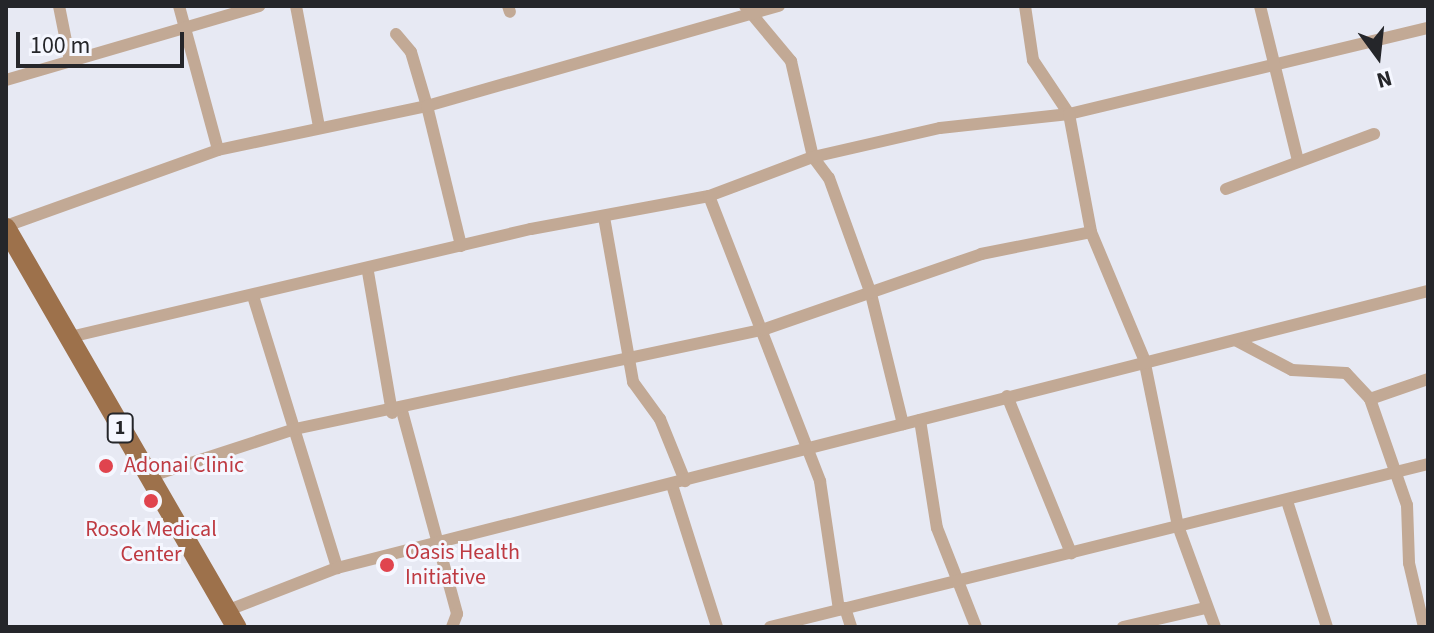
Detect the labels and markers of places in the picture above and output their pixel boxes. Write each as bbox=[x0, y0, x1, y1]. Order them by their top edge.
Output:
place label: Adonai Clinic bbox=[124, 453, 244, 479]
marker: Adonai Clinic bbox=[95, 455, 117, 477]
marker: Rosok Medical Center bbox=[140, 490, 162, 512]
place label: Rosok Medical Center bbox=[85, 516, 217, 568]
place label: Oasis Health Initiative bbox=[405, 539, 520, 590]
marker: Oasis Health Initiative bbox=[376, 554, 398, 576]

